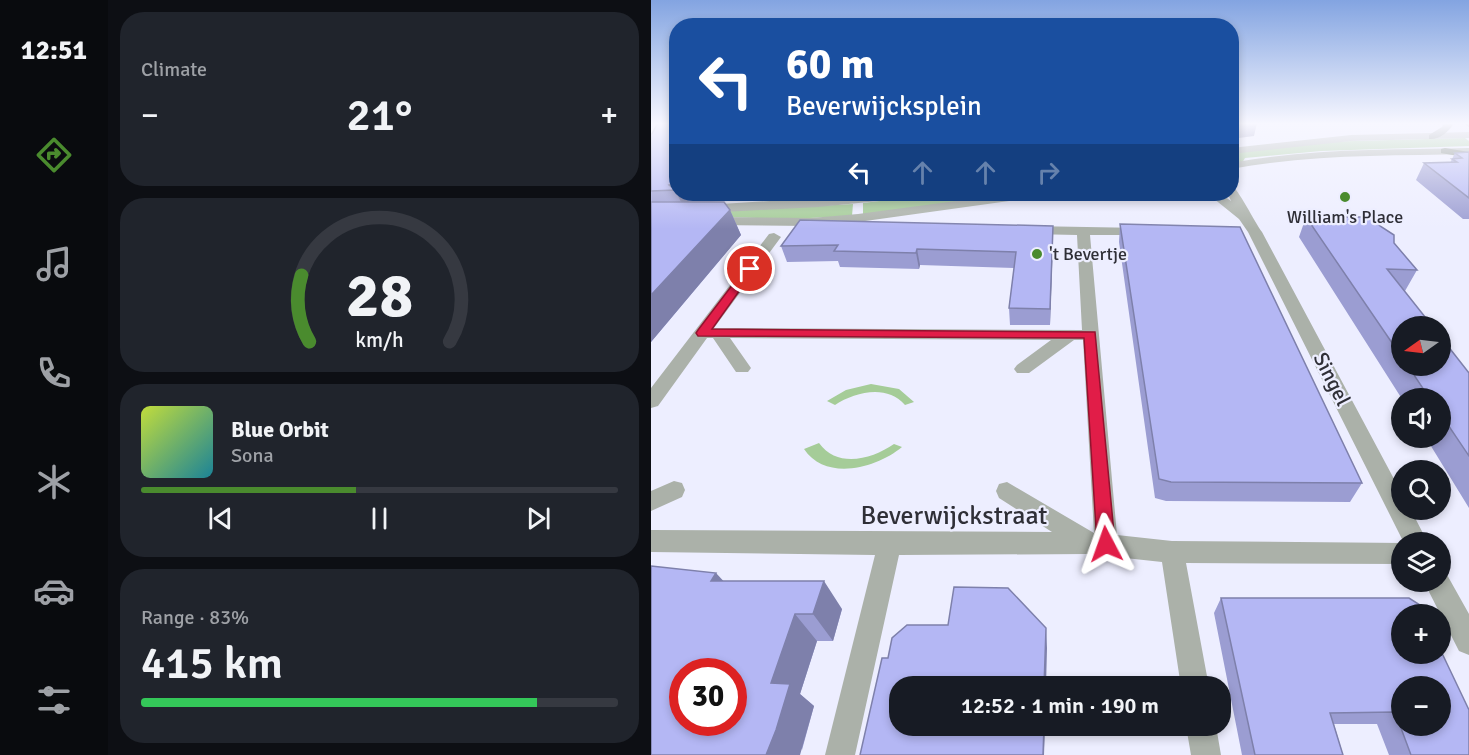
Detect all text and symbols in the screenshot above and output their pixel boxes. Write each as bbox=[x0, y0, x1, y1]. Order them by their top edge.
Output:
text: 12:51 bbox=[21, 34, 87, 67]
text: 60 m bbox=[786, 39, 875, 90]
icon: left bbox=[687, 42, 765, 120]
text: Climate bbox=[141, 57, 207, 82]
text: 21° bbox=[347, 88, 412, 143]
text: Beverwijcksplein bbox=[786, 90, 982, 123]
text: − bbox=[141, 95, 159, 136]
text: + bbox=[600, 95, 618, 136]
icon: directions bbox=[33, 134, 75, 176]
icon: left bbox=[843, 156, 876, 189]
icon: ahead bbox=[906, 156, 939, 189]
icon: ahead bbox=[969, 156, 1002, 189]
icon: right bbox=[1032, 156, 1065, 189]
marker: William's Place bbox=[1338, 190, 1352, 204]
place label: William's Place bbox=[1287, 206, 1403, 228]
icon: music bbox=[33, 243, 75, 285]
pin bbox=[724, 243, 775, 294]
place label: 't Bevertje bbox=[1049, 243, 1127, 265]
marker: 't Bevertje bbox=[1030, 247, 1044, 261]
icon: arrive bbox=[733, 252, 766, 285]
text: 28 bbox=[346, 257, 413, 334]
north arrow bbox=[1391, 316, 1451, 376]
map controls bbox=[1391, 316, 1451, 736]
text: km/h bbox=[355, 327, 404, 353]
street label: Singel bbox=[1308, 348, 1356, 410]
icon: phone bbox=[33, 352, 75, 394]
button: sound bbox=[1391, 388, 1451, 448]
text: Blue Orbit bbox=[231, 416, 329, 443]
text: Sona bbox=[231, 443, 274, 468]
button: search bbox=[1391, 460, 1451, 520]
icon: climate bbox=[33, 461, 75, 503]
street label: Beverwijckstraat bbox=[861, 500, 1047, 532]
icon: previous bbox=[204, 502, 237, 535]
icon: pause bbox=[363, 502, 396, 535]
icon: next bbox=[522, 502, 555, 535]
position arrow bbox=[1074, 512, 1138, 576]
button: layers bbox=[1391, 532, 1451, 592]
icon: car bbox=[33, 570, 75, 612]
button: + bbox=[1391, 604, 1451, 664]
text: Range · 83% bbox=[141, 605, 249, 630]
text: 415 km bbox=[141, 636, 283, 691]
speed limit sign: 30 bbox=[669, 658, 747, 736]
button: − bbox=[1391, 676, 1451, 736]
icon: filters bbox=[33, 679, 75, 721]
text: 12:52 · 1 min · 190 m bbox=[961, 692, 1159, 719]

